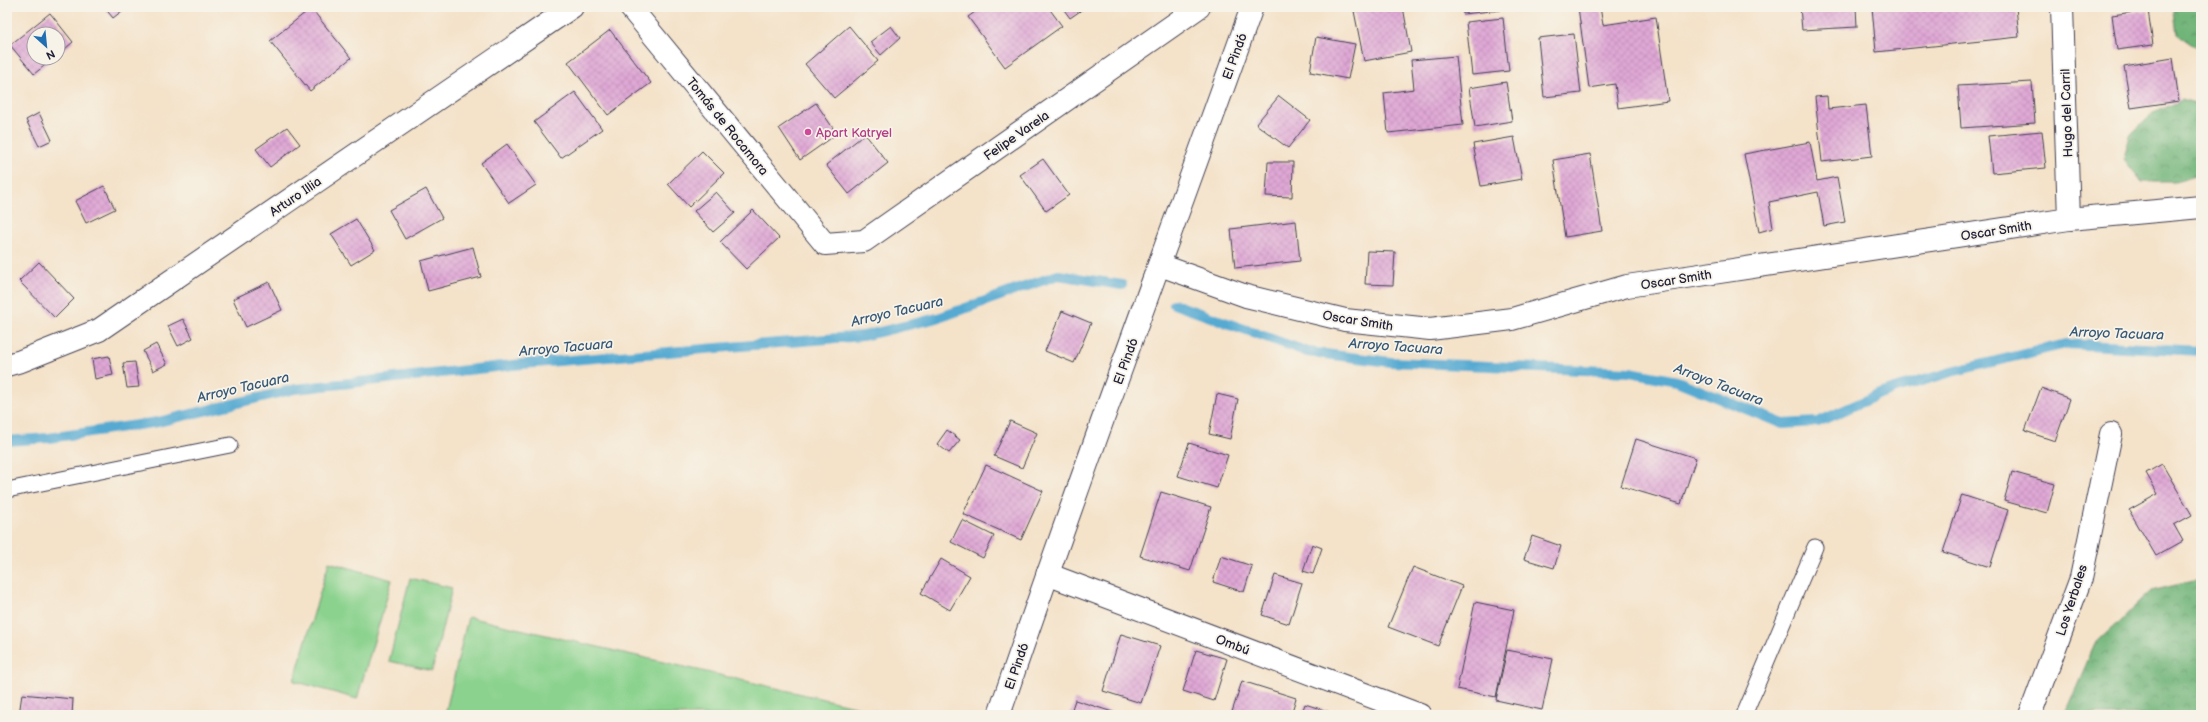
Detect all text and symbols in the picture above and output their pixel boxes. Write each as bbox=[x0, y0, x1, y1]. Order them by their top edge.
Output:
north arrow bbox=[26, 26, 66, 66]
street label: El Pindó bbox=[1219, 31, 1251, 82]
text: N bbox=[44, 47, 57, 62]
street label: Hugo del Carril bbox=[2057, 68, 2077, 158]
street label: Tomás de Rocamora bbox=[683, 74, 772, 179]
street label: Felipe Varela bbox=[981, 107, 1052, 164]
place label: Apart Katryel bbox=[816, 125, 892, 141]
marker: Apart Katryel bbox=[803, 127, 813, 137]
street label: Arturo Illia bbox=[266, 174, 325, 220]
street label: Oscar Smith bbox=[1960, 218, 2033, 244]
street label: Oscar Smith bbox=[1640, 267, 1713, 293]
water label: Arroyo Tacuara bbox=[848, 293, 945, 331]
street label: Oscar Smith bbox=[1321, 308, 1394, 334]
water label: Arroyo Tacuara bbox=[2069, 323, 2164, 344]
water label: Arroyo Tacuara bbox=[517, 335, 614, 360]
water label: Arroyo Tacuara bbox=[1347, 335, 1444, 358]
street label: El Pindó bbox=[1110, 336, 1142, 387]
water label: Arroyo Tacuara bbox=[1671, 359, 1766, 409]
water label: Arroyo Tacuara bbox=[194, 369, 291, 407]
street label: Los Yerbales bbox=[2053, 562, 2091, 638]
street label: Ombú bbox=[1213, 631, 1252, 659]
street label: El Pindó bbox=[1002, 641, 1032, 692]

